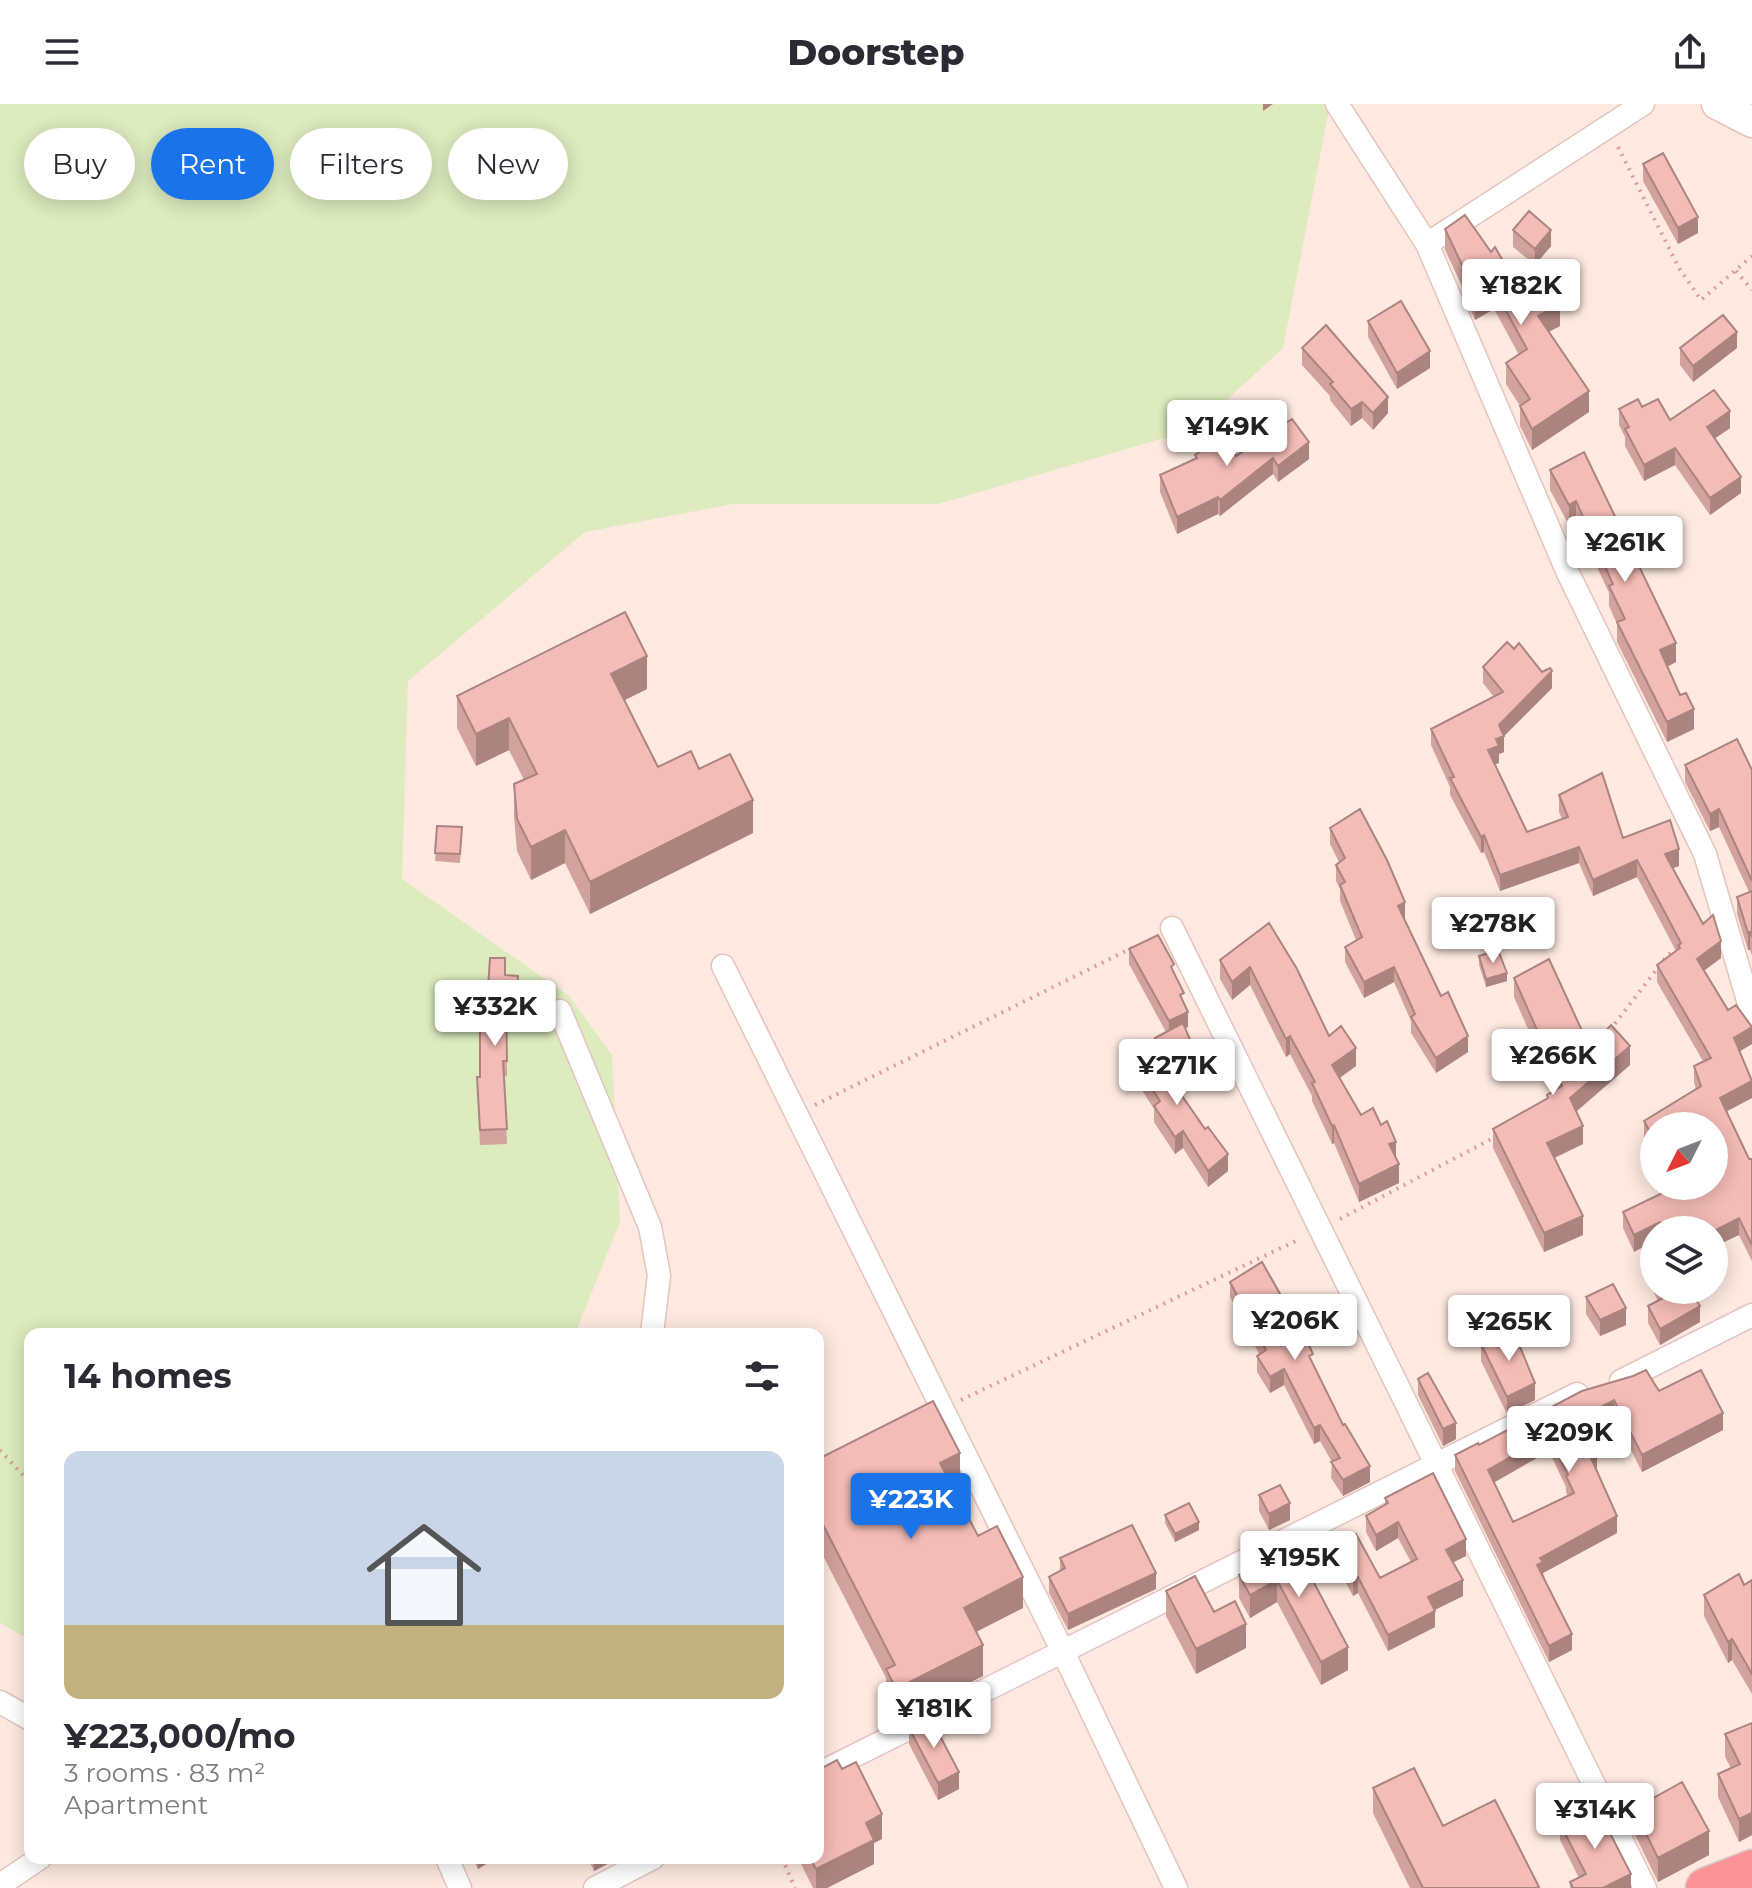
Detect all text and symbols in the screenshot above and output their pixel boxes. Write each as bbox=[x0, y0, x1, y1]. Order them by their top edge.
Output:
icon: menu bbox=[40, 30, 84, 74]
text: Doorstep bbox=[788, 30, 964, 74]
icon: share bbox=[1668, 30, 1712, 74]
chip: Buy bbox=[24, 128, 135, 200]
chip: Rent bbox=[151, 128, 274, 200]
chip: Filters bbox=[290, 128, 432, 200]
chip: New bbox=[448, 128, 568, 200]
pin: ¥182K bbox=[1465, 259, 1577, 327]
text: ¥182K bbox=[1480, 269, 1562, 301]
pin: ¥149K bbox=[1171, 400, 1283, 468]
text: ¥149K bbox=[1185, 410, 1269, 442]
pin: ¥261K bbox=[1569, 516, 1681, 584]
text: ¥261K bbox=[1585, 526, 1665, 558]
pin: ¥278K bbox=[1437, 897, 1549, 965]
text: ¥278K bbox=[1450, 907, 1536, 939]
pin: ¥332K bbox=[439, 980, 551, 1048]
text: ¥332K bbox=[453, 990, 537, 1022]
pin: ¥266K bbox=[1497, 1029, 1609, 1097]
pin: ¥271K bbox=[1121, 1039, 1233, 1107]
text: ¥266K bbox=[1510, 1039, 1596, 1071]
text: ¥271K bbox=[1137, 1049, 1217, 1081]
north arrow bbox=[1640, 1112, 1728, 1200]
map controls bbox=[1640, 1112, 1728, 1304]
button: layers bbox=[1640, 1216, 1728, 1304]
pin: ¥206K bbox=[1239, 1294, 1351, 1362]
pin: ¥265K bbox=[1453, 1295, 1565, 1363]
text: ¥206K bbox=[1251, 1304, 1339, 1336]
text: ¥265K bbox=[1466, 1305, 1552, 1337]
icon: filters bbox=[740, 1354, 784, 1398]
text: 14 homes bbox=[64, 1355, 232, 1397]
pin: ¥209K bbox=[1513, 1406, 1625, 1474]
text: ¥209K bbox=[1525, 1416, 1613, 1448]
pin: ¥223K bbox=[855, 1473, 967, 1541]
text: ¥223K bbox=[869, 1483, 953, 1515]
icon: home bbox=[352, 1503, 496, 1647]
pin: ¥195K bbox=[1243, 1531, 1355, 1599]
text: ¥195K bbox=[1258, 1541, 1340, 1573]
pin: ¥181K bbox=[878, 1682, 990, 1750]
text: ¥181K bbox=[896, 1692, 972, 1724]
text: ¥223,000/mo bbox=[64, 1715, 296, 1757]
text: 3 rooms · 83 m² bbox=[64, 1757, 265, 1789]
pin: ¥314K bbox=[1539, 1783, 1651, 1851]
text: Apartment bbox=[64, 1789, 208, 1821]
text: ¥314K bbox=[1554, 1793, 1636, 1825]

